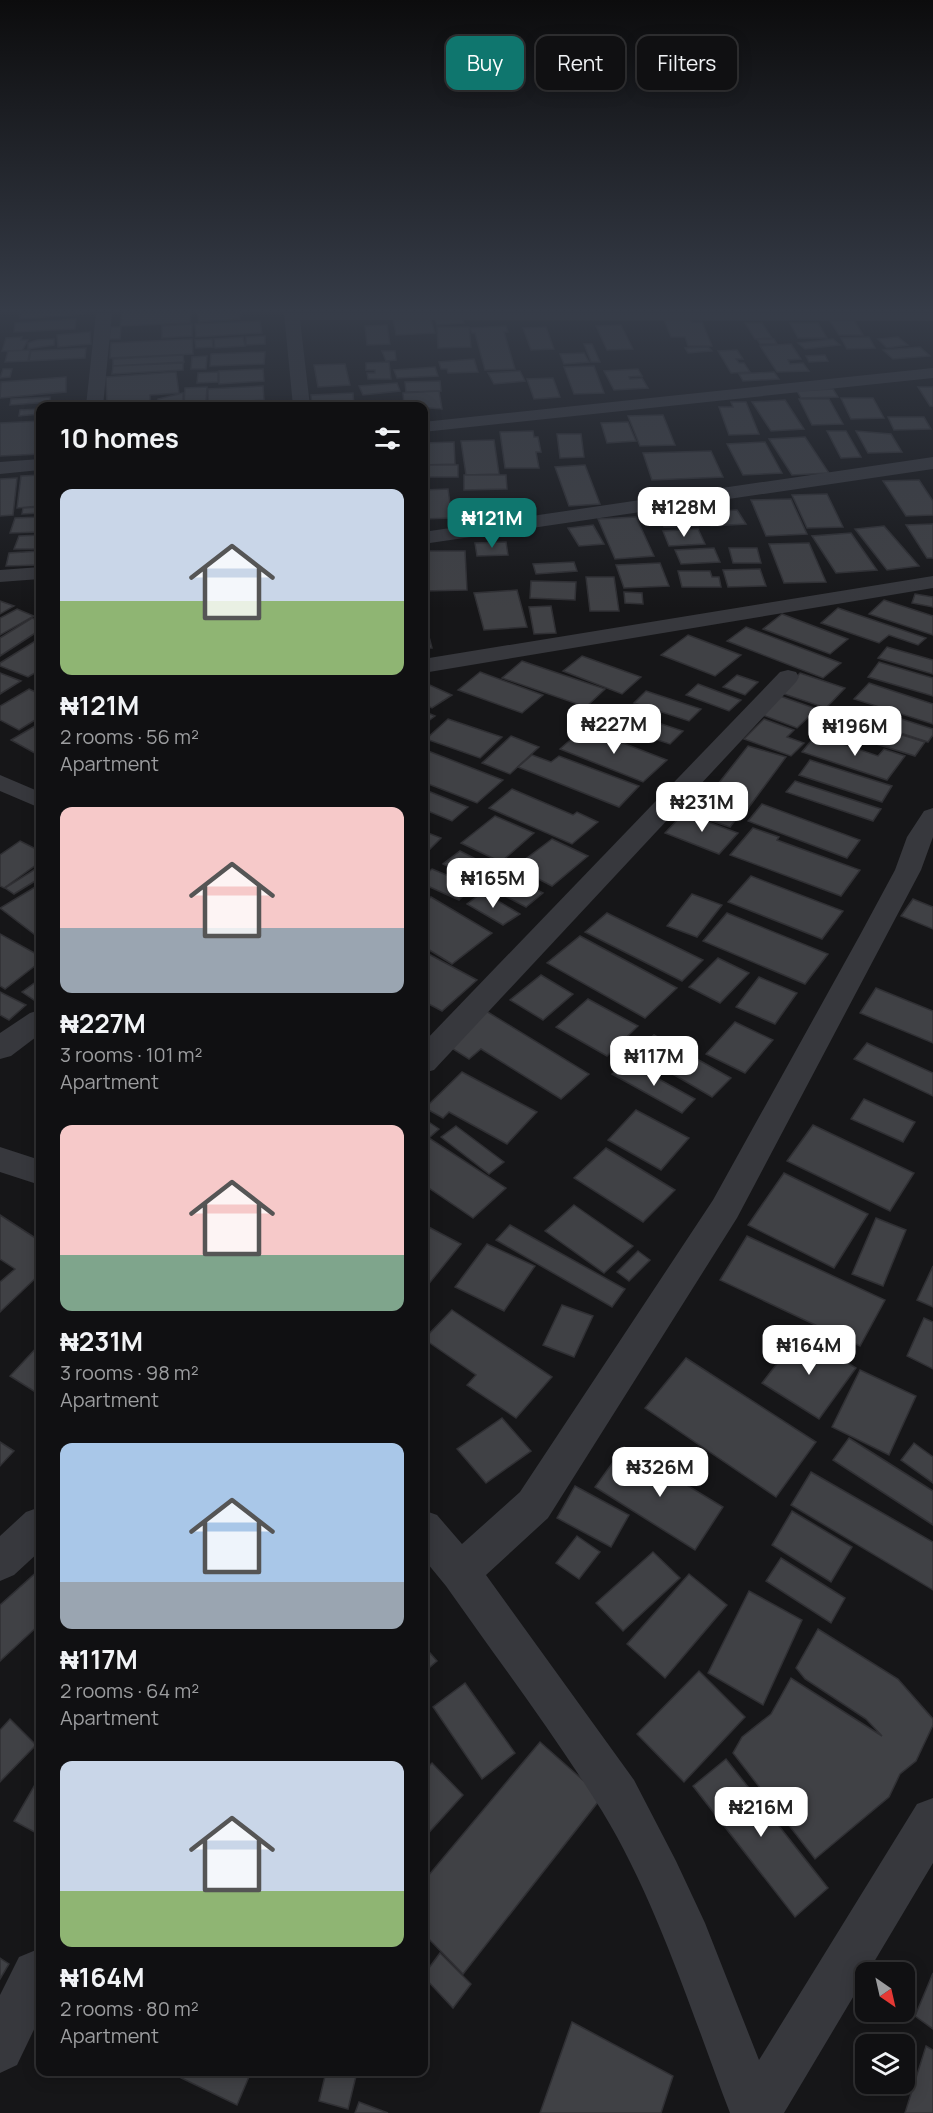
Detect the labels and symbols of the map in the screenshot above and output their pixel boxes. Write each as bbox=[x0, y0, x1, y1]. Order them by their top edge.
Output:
pin: ₦128M bbox=[642, 487, 726, 538]
pin: ₦121M bbox=[450, 498, 534, 549]
pin: ₦227M bbox=[572, 704, 656, 755]
pin: ₦196M bbox=[813, 706, 897, 757]
pin: ₦231M bbox=[660, 782, 744, 833]
pin: ₦165M bbox=[451, 858, 535, 909]
pin: ₦117M bbox=[612, 1036, 696, 1087]
pin: ₦164M bbox=[767, 1325, 851, 1376]
pin: ₦326M bbox=[618, 1447, 702, 1498]
pin: ₦216M bbox=[719, 1787, 803, 1838]
north arrow bbox=[855, 1962, 915, 2022]

